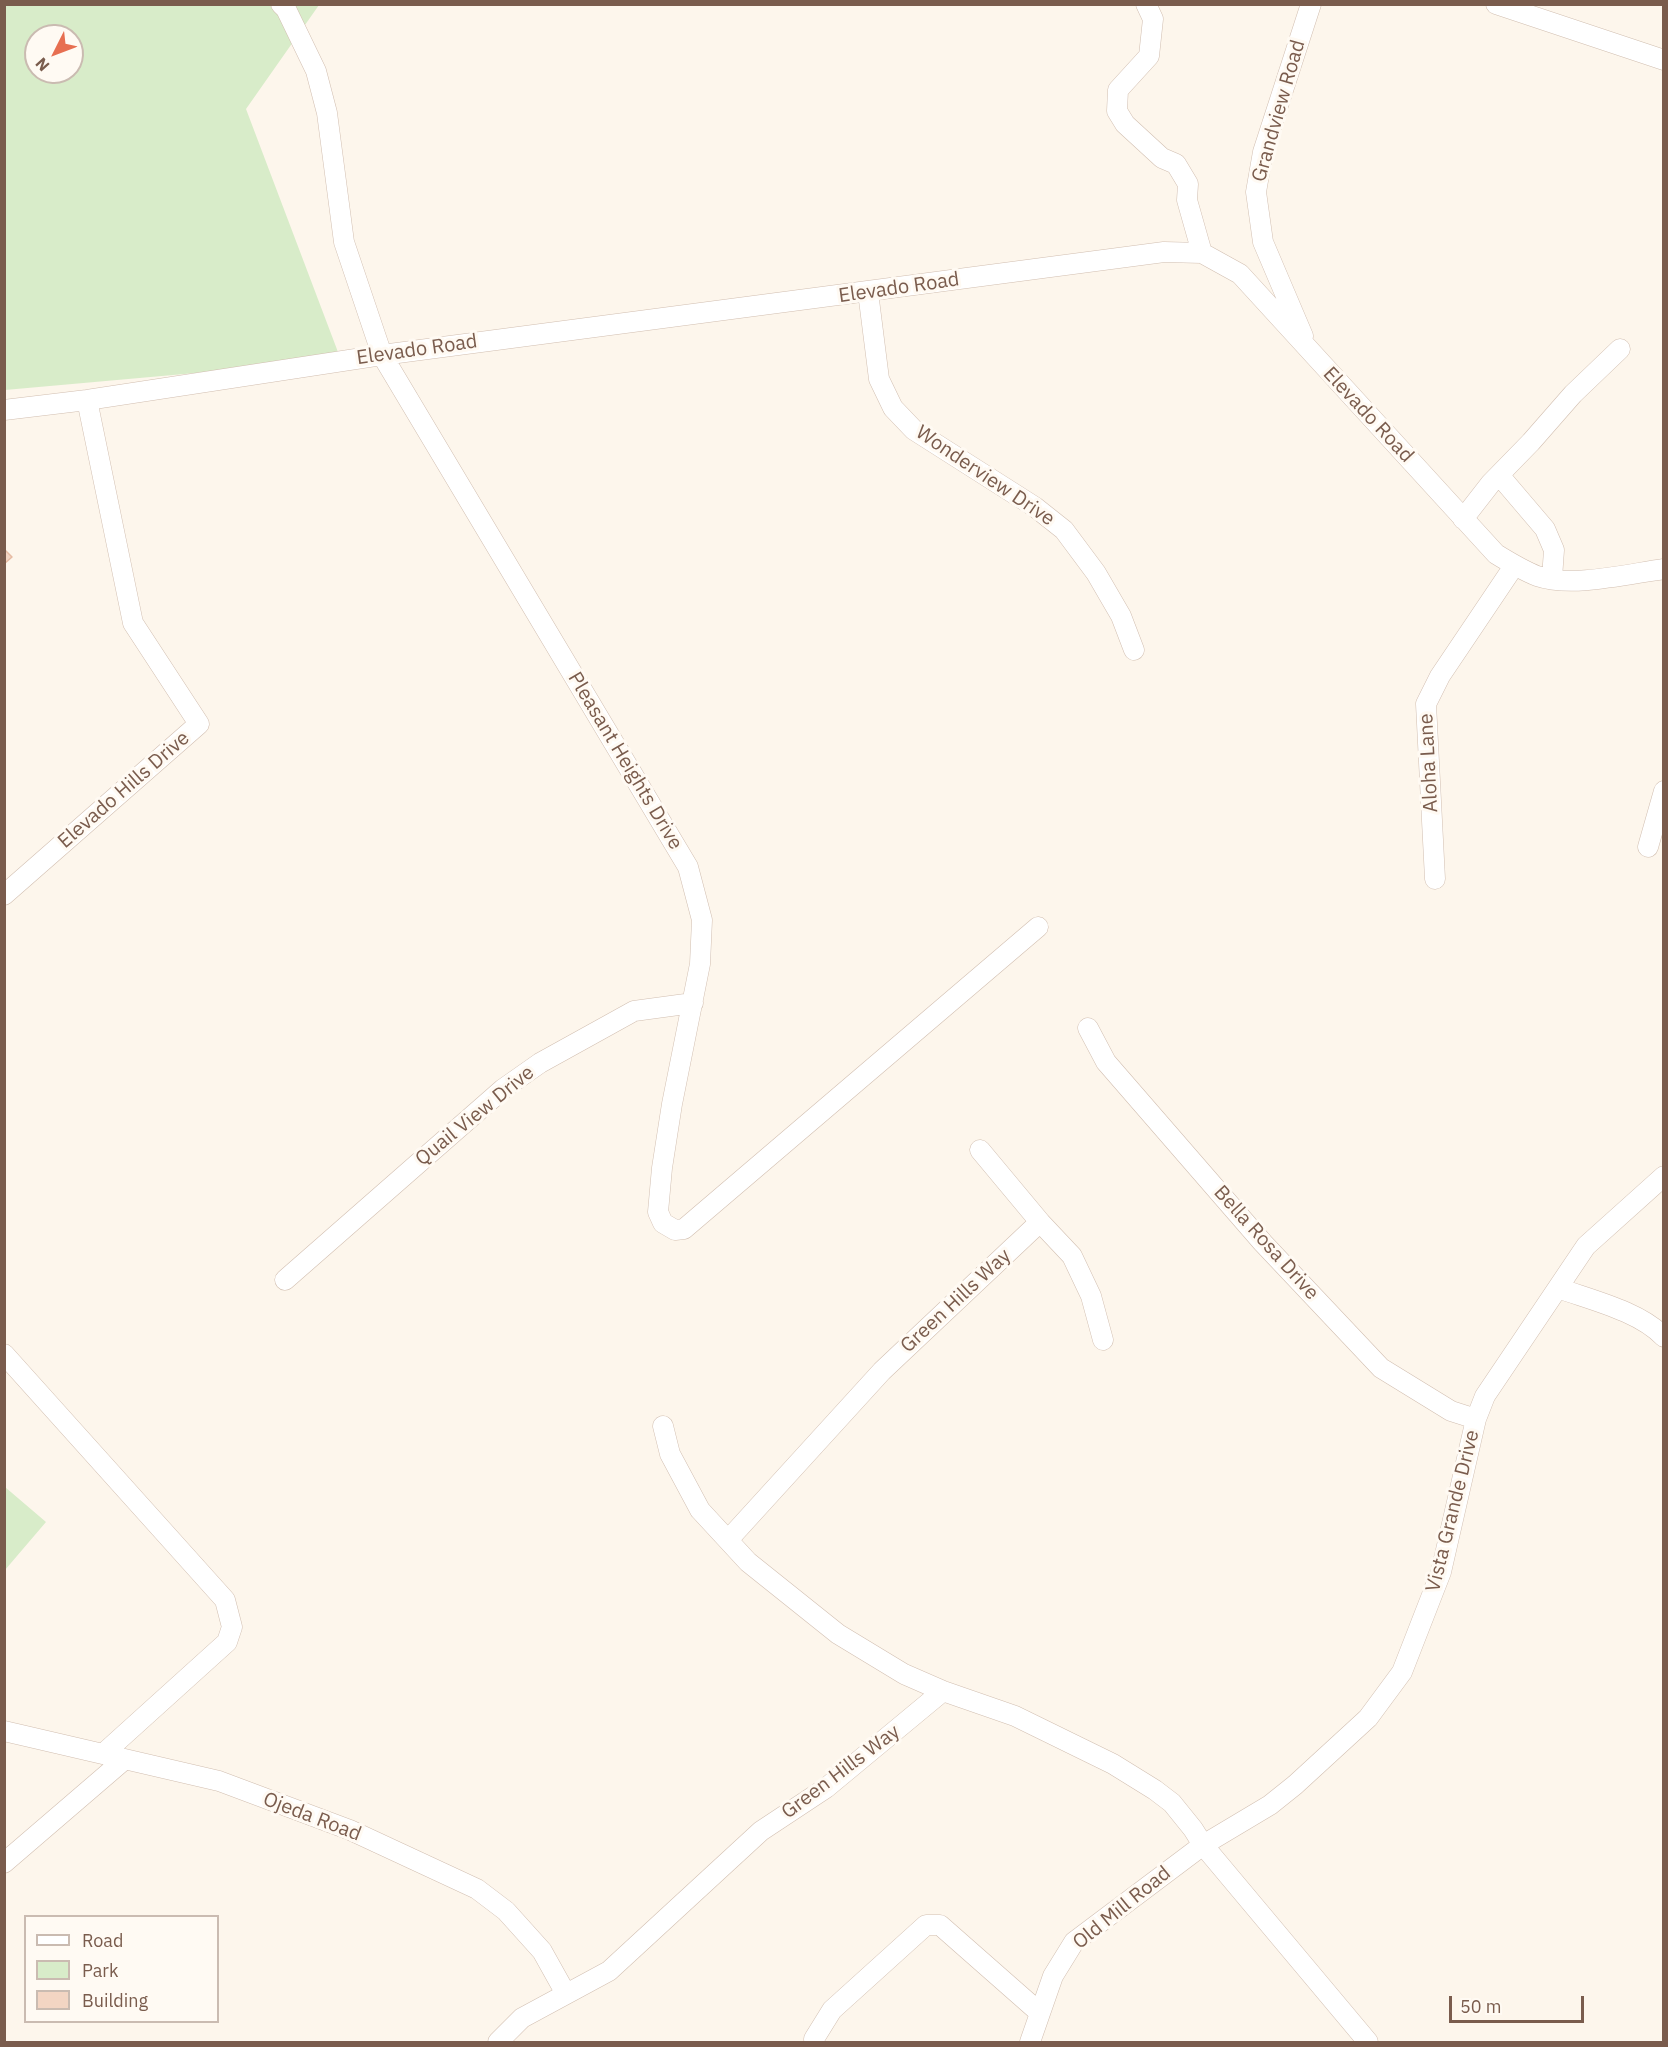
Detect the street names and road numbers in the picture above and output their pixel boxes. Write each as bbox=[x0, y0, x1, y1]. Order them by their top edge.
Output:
street label: Grandview Road bbox=[1247, 37, 1311, 185]
street label: Elevado Road bbox=[837, 268, 961, 308]
street label: Elevado Road bbox=[355, 330, 479, 370]
street label: Elevado Road bbox=[1318, 362, 1418, 468]
street label: Wonderview Drive bbox=[911, 421, 1059, 531]
street label: Pleasant Heights Drive bbox=[563, 668, 687, 854]
street label: Aloha Lane bbox=[1414, 713, 1444, 813]
street label: Elevado Hills Drive bbox=[53, 726, 195, 854]
street label: Quail View Drive bbox=[411, 1061, 539, 1171]
street label: Bella Rosa Drive bbox=[1208, 1181, 1324, 1305]
street label: Green Hills Way bbox=[896, 1244, 1016, 1358]
street label: Vista Grande Drive bbox=[1421, 1428, 1485, 1594]
street label: Green Hills Way bbox=[777, 1720, 905, 1824]
street label: Ojeda Road bbox=[260, 1787, 364, 1847]
street label: Old Mill Road bbox=[1068, 1861, 1176, 1955]

